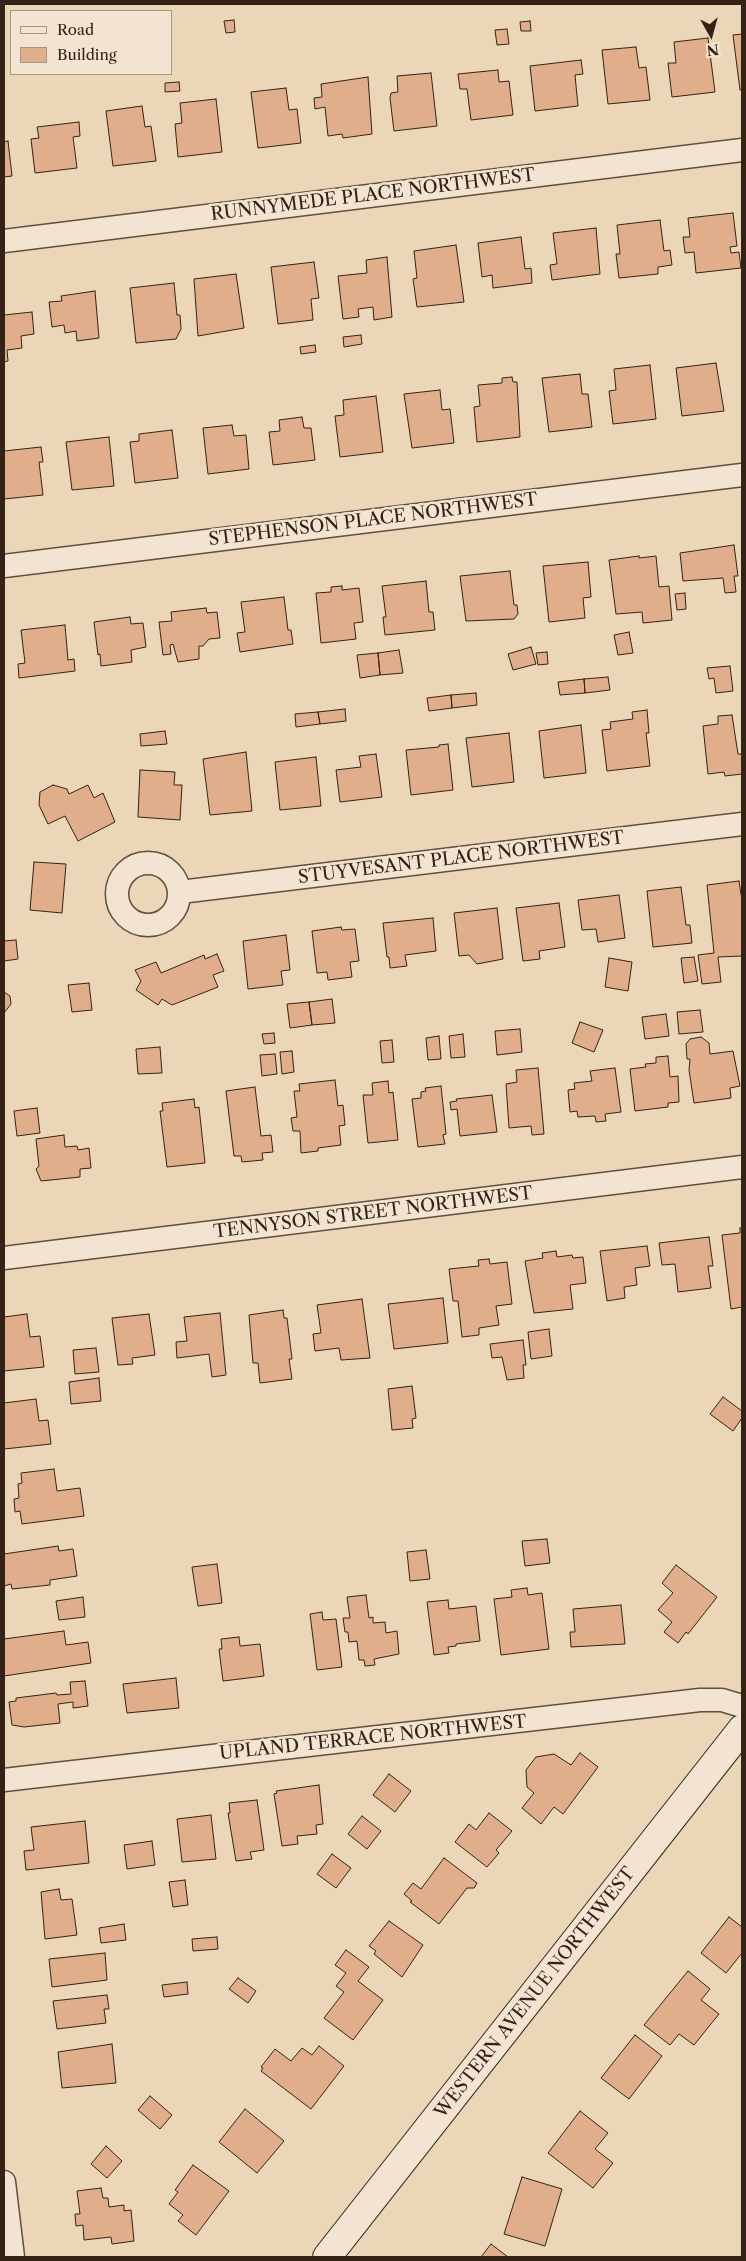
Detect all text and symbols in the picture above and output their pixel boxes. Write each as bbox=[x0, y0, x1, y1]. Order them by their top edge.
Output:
legend bbox=[10, 10, 172, 75]
north arrow bbox=[686, 10, 736, 60]
text: Road bbox=[57, 20, 94, 39]
text: N bbox=[706, 40, 720, 60]
text: Building bbox=[57, 45, 117, 64]
street label: RUNNYMEDE PLACE NORTHWEST bbox=[210, 164, 536, 226]
street label: STEPHENSON PLACE NORTHWEST bbox=[207, 489, 539, 551]
street label: STUYVESANT PLACE NORTHWEST bbox=[297, 827, 625, 889]
street label: TENNYSON STREET NORTHWEST bbox=[212, 1183, 534, 1243]
street label: UPLAND TERRACE NORTHWEST bbox=[218, 1711, 528, 1765]
street label: WESTERN AVENUE NORTHWEST bbox=[430, 1863, 640, 2123]

